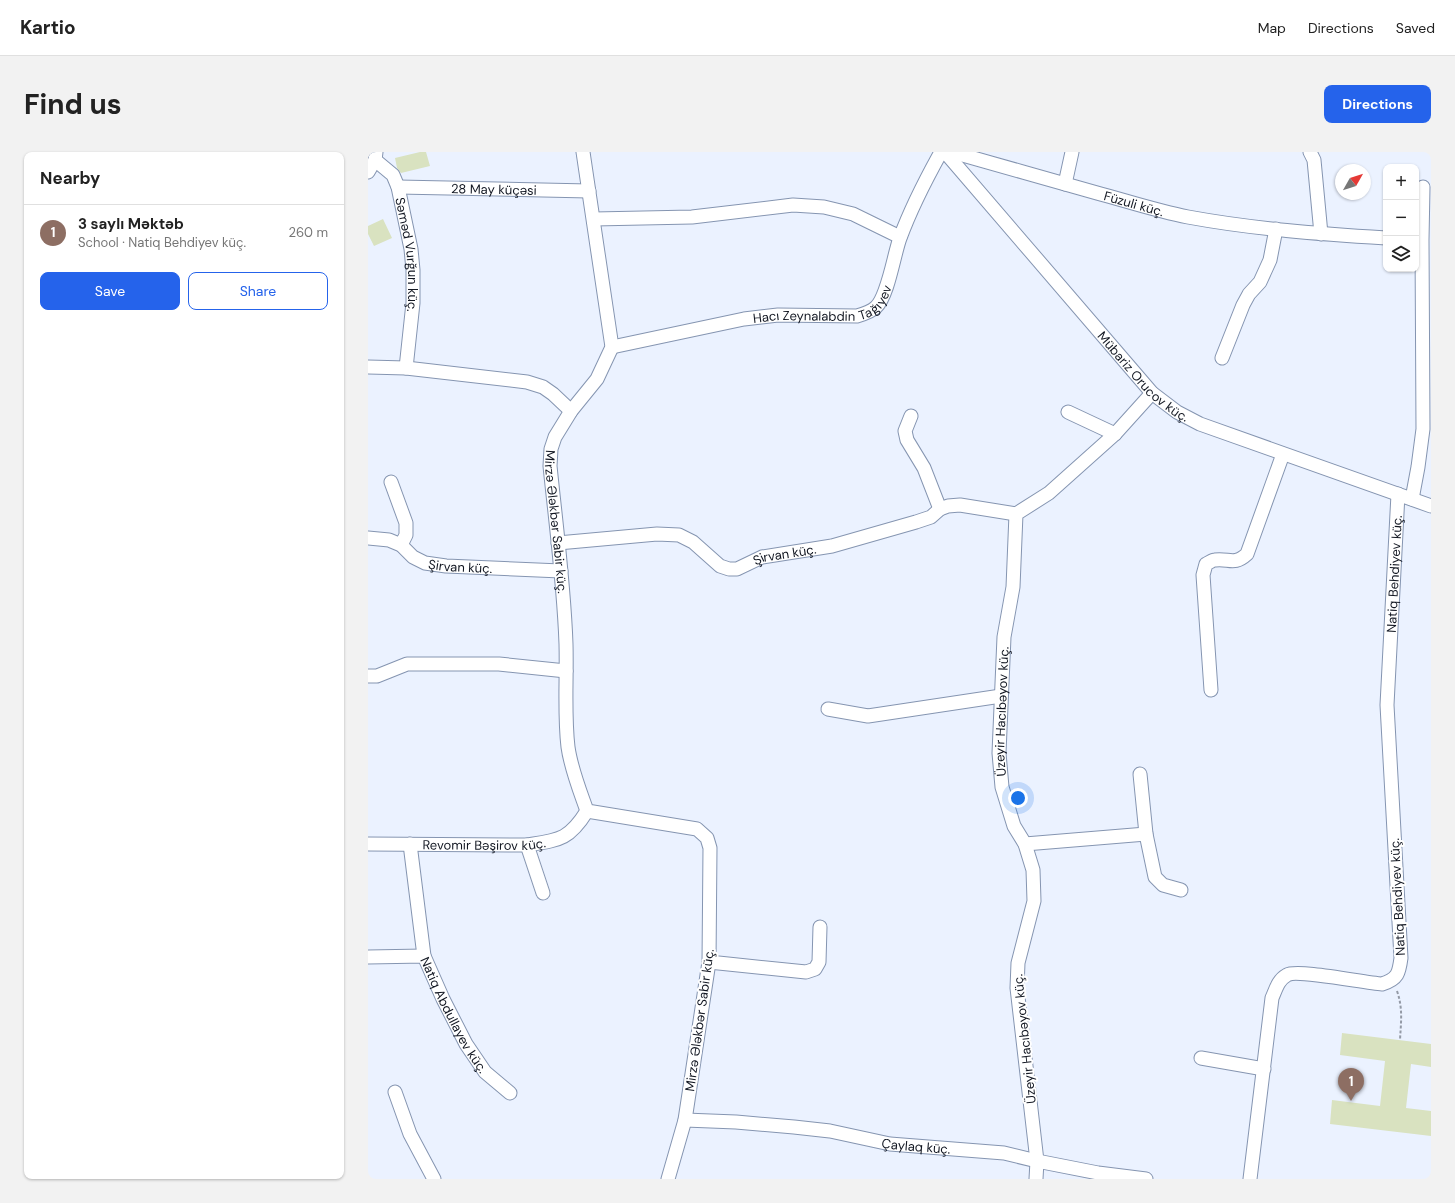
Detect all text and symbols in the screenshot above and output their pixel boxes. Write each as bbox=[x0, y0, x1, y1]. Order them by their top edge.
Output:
text: Kartio bbox=[20, 15, 76, 40]
text: Map bbox=[1258, 19, 1286, 37]
text: Directions bbox=[1308, 19, 1374, 37]
text: Saved bbox=[1396, 19, 1435, 37]
button: Directions bbox=[1324, 85, 1431, 123]
text: Find us bbox=[24, 86, 122, 123]
north arrow bbox=[1335, 164, 1371, 200]
map controls bbox=[1383, 164, 1419, 272]
button: + bbox=[1383, 164, 1419, 200]
text: Nearby bbox=[40, 167, 100, 189]
street label: 28 May küçəsi bbox=[451, 180, 537, 199]
street label: Füzuli küç. bbox=[1102, 187, 1166, 220]
street label: Səməd Vurğun küç. bbox=[391, 196, 421, 313]
button: − bbox=[1383, 200, 1419, 236]
text: 3 saylı Məktəb bbox=[78, 214, 184, 234]
text: 1 bbox=[51, 224, 55, 241]
text: 260 m bbox=[288, 224, 328, 241]
text: School · Natiq Behdiyev küç. bbox=[78, 234, 246, 251]
button: layers bbox=[1383, 236, 1419, 272]
button: Save bbox=[40, 272, 180, 310]
button: Share bbox=[188, 272, 328, 310]
street label: Hacı Zeynalabdin Tağıyev bbox=[752, 283, 896, 327]
street label: Mübariz Orucov küç. bbox=[1094, 328, 1192, 426]
street label: Mirzə Ələkbər Sabir küç. bbox=[541, 449, 571, 595]
street label: Natiq Behdiyev küç. bbox=[1383, 514, 1406, 633]
street label: Şirvan küç. bbox=[750, 541, 818, 569]
street label: Şirvan küç. bbox=[427, 556, 493, 577]
street label: Üzeyir Hacıbəyov küç. bbox=[991, 646, 1013, 777]
your location bbox=[1008, 788, 1028, 808]
street label: Revomir Bəşirov küç. bbox=[422, 834, 547, 854]
street label: Natiq Behdiyev küç. bbox=[1386, 837, 1409, 956]
street label: Mirzə Ələkbər Sabir küç. bbox=[681, 947, 718, 1093]
street label: Natiq Abdullayev küç. bbox=[416, 954, 491, 1077]
street label: Üzeyir Hacıbəyov küç. bbox=[1009, 973, 1040, 1105]
pin: 1 bbox=[1338, 1068, 1364, 1101]
street label: Çaylaq küç. bbox=[880, 1134, 952, 1158]

